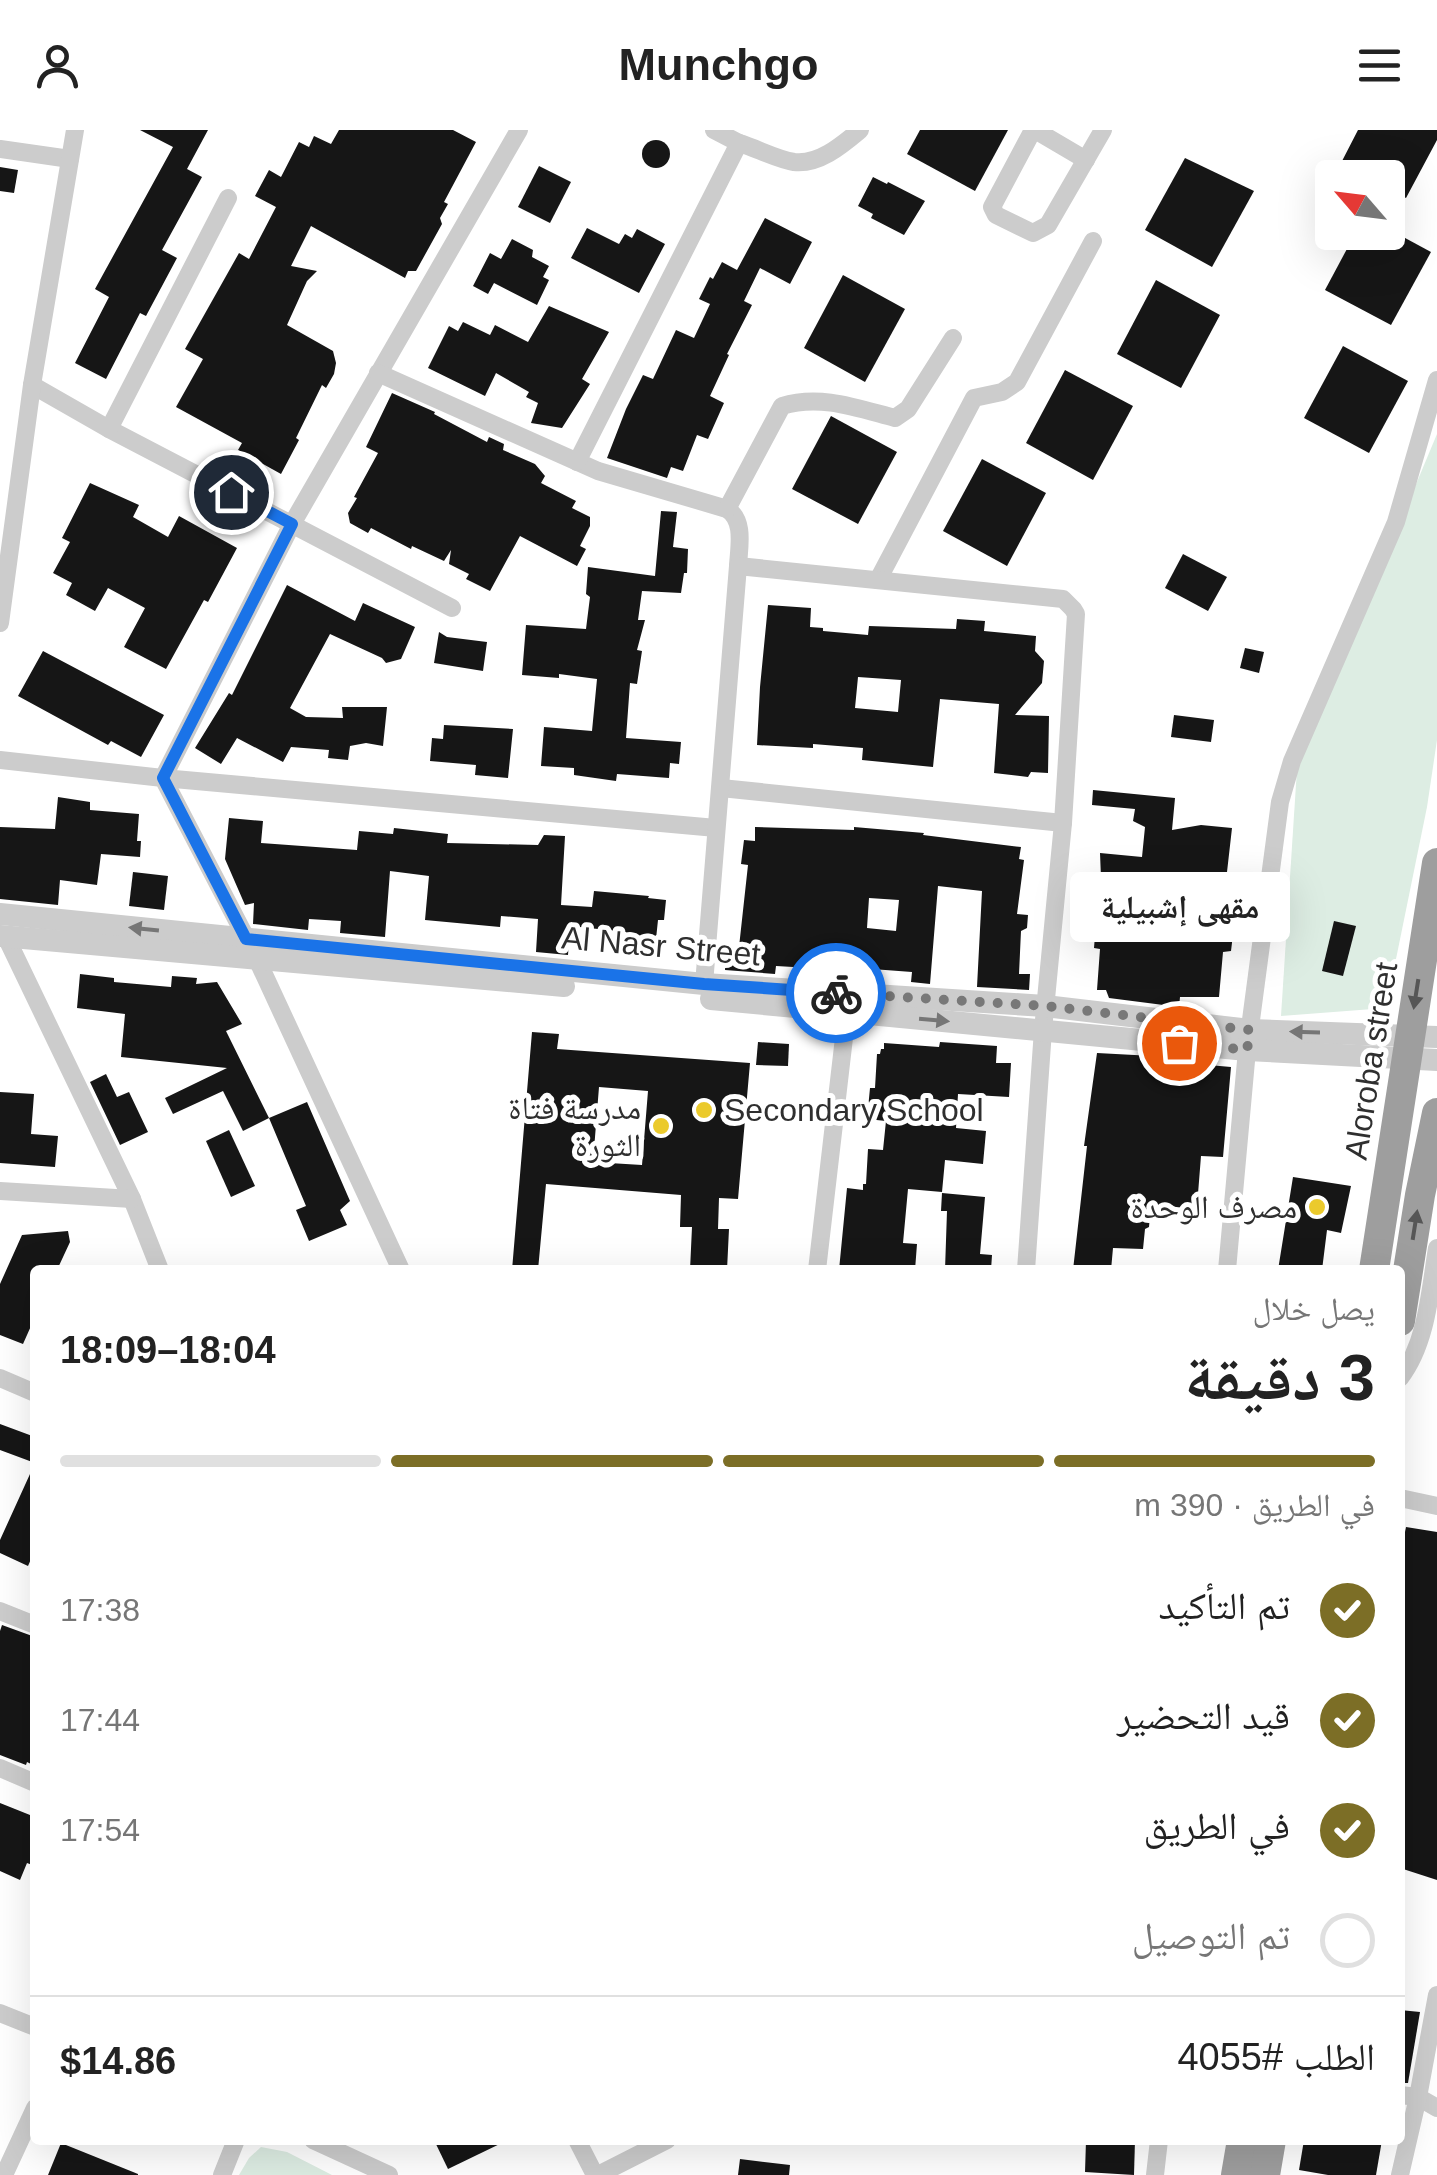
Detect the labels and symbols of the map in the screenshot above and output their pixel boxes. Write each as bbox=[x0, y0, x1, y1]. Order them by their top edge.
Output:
north arrow bbox=[1315, 160, 1405, 250]
pin bbox=[189, 450, 274, 535]
callout: مقهى إشبيلية bbox=[1069, 873, 1289, 943]
street label: Al Nasr Street bbox=[560, 919, 762, 973]
one-way arrow bbox=[128, 920, 160, 936]
courier bbox=[786, 943, 886, 1043]
street label: Aloroba street bbox=[1338, 960, 1404, 1162]
one-way arrow bbox=[1408, 979, 1424, 1011]
pin bbox=[1137, 1001, 1222, 1086]
one-way arrow bbox=[918, 1012, 950, 1028]
one-way arrow bbox=[1288, 1023, 1320, 1039]
place label: مدرسة فتاة الثورة bbox=[508, 1090, 641, 1163]
place label: Secondary School bbox=[724, 1092, 984, 1128]
marker: Secondary School bbox=[693, 1099, 715, 1121]
marker: مدرسة فتاة الثورة bbox=[650, 1115, 672, 1137]
place label: مصرف الوحدة bbox=[1131, 1189, 1297, 1225]
marker: مصرف الوحدة bbox=[1306, 1196, 1328, 1218]
one-way arrow bbox=[1408, 1208, 1424, 1240]

